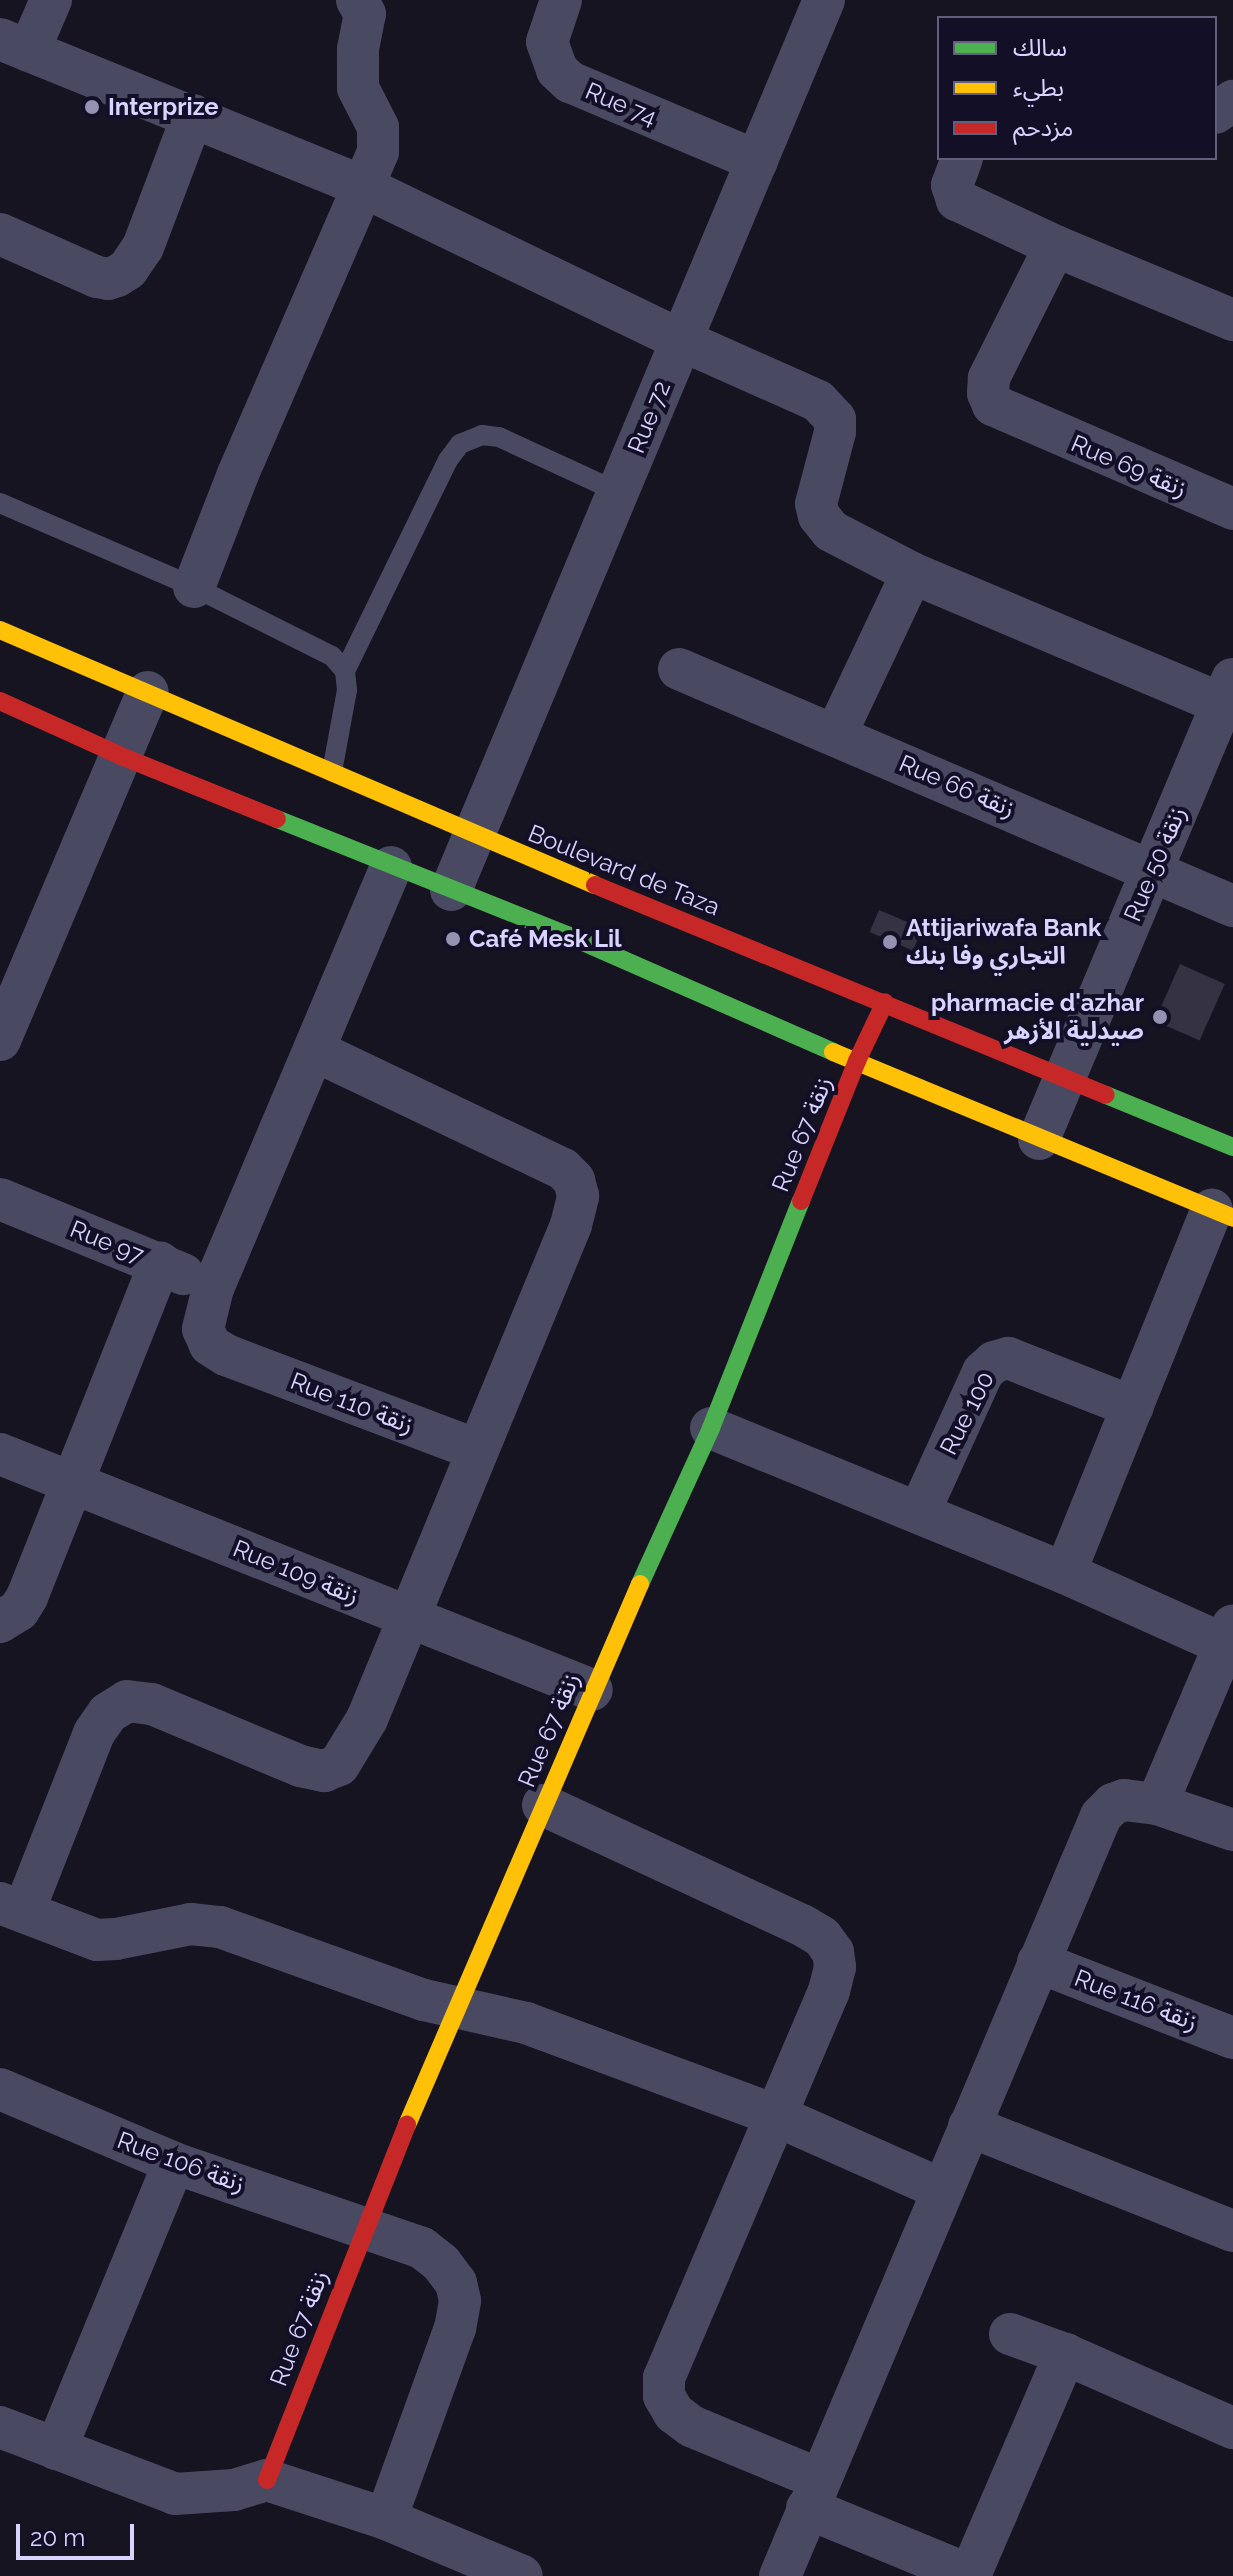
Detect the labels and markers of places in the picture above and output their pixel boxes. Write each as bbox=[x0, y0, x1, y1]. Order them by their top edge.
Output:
place label: Interprize bbox=[108, 93, 219, 121]
marker: Interprize bbox=[83, 98, 101, 116]
place label: Attijariwafa Bank التجاري وفا بنك bbox=[906, 914, 1101, 970]
place label: Café Mesk Lil bbox=[469, 925, 622, 953]
marker: Café Mesk Lil bbox=[444, 930, 462, 948]
marker: Attijariwafa Bank التجاري وفا بنك bbox=[881, 933, 899, 951]
place label: pharmacie d'azhar صيدلية الأزهر bbox=[931, 989, 1144, 1045]
marker: pharmacie d'azhar صيدلية الأزهر bbox=[1151, 1008, 1169, 1026]

